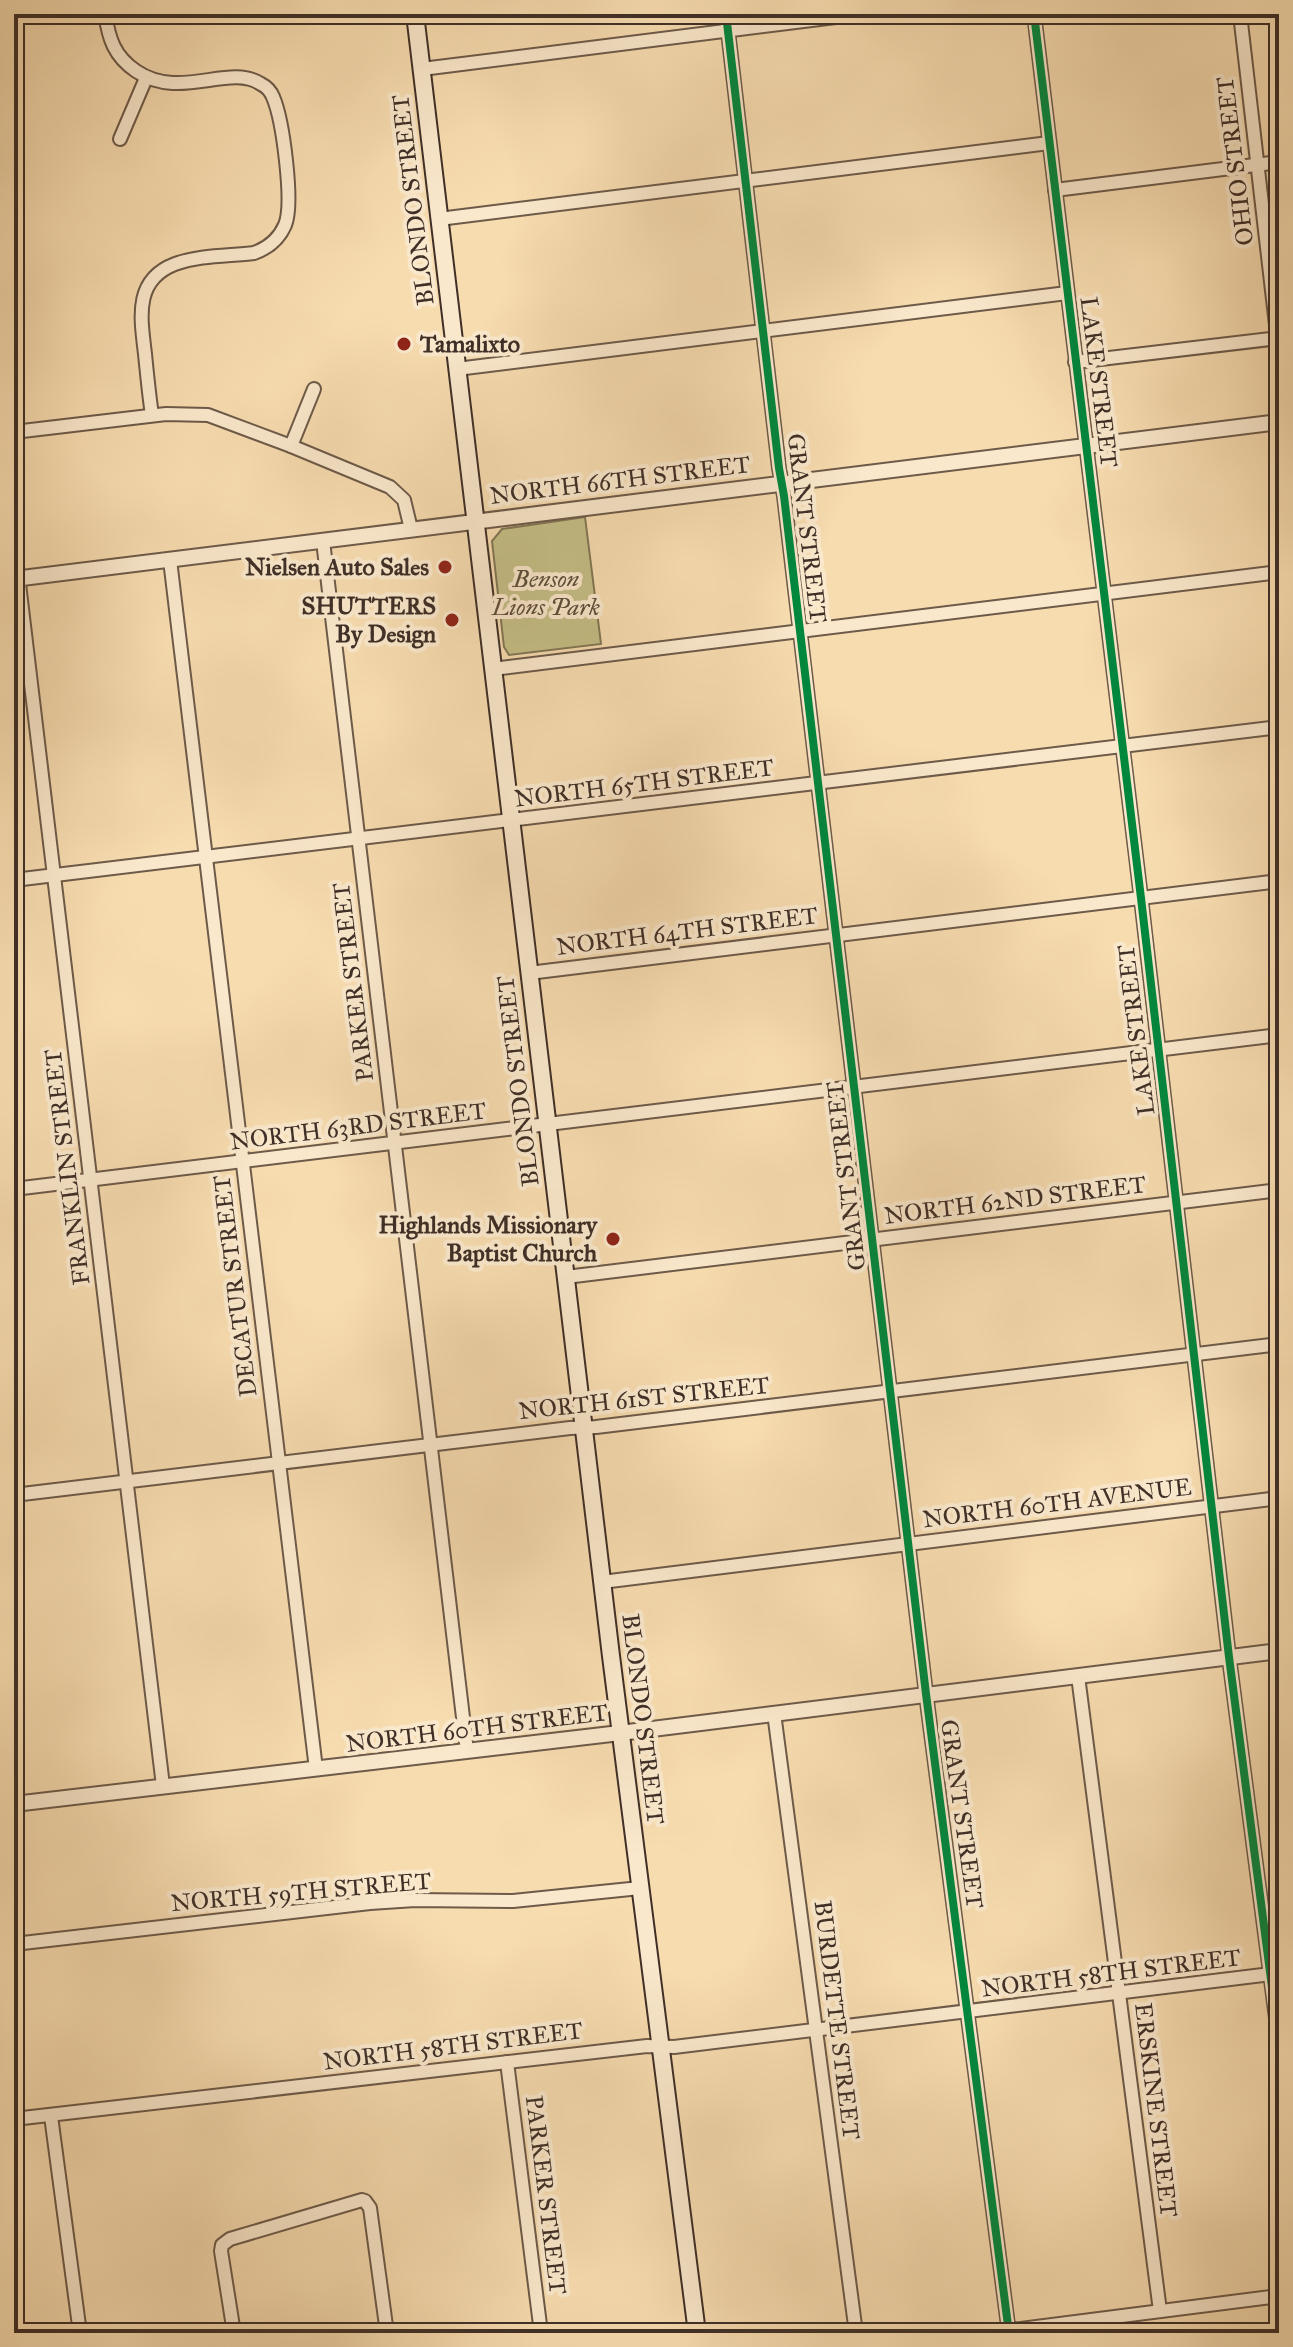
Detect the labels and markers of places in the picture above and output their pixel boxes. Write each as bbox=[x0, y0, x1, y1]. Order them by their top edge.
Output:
place label: Tamalixto bbox=[419, 329, 520, 359]
marker: Tamalixto bbox=[395, 335, 413, 353]
place label: Nielsen Auto Sales bbox=[245, 552, 429, 582]
marker: Nielsen Auto Sales bbox=[436, 558, 454, 576]
place label: SHUTTERS By Design bbox=[301, 591, 436, 649]
marker: SHUTTERS By Design bbox=[443, 611, 461, 629]
place label: Highlands Missionary Baptist Church bbox=[379, 1210, 599, 1268]
marker: Highlands Missionary Baptist Church bbox=[604, 1230, 622, 1248]

